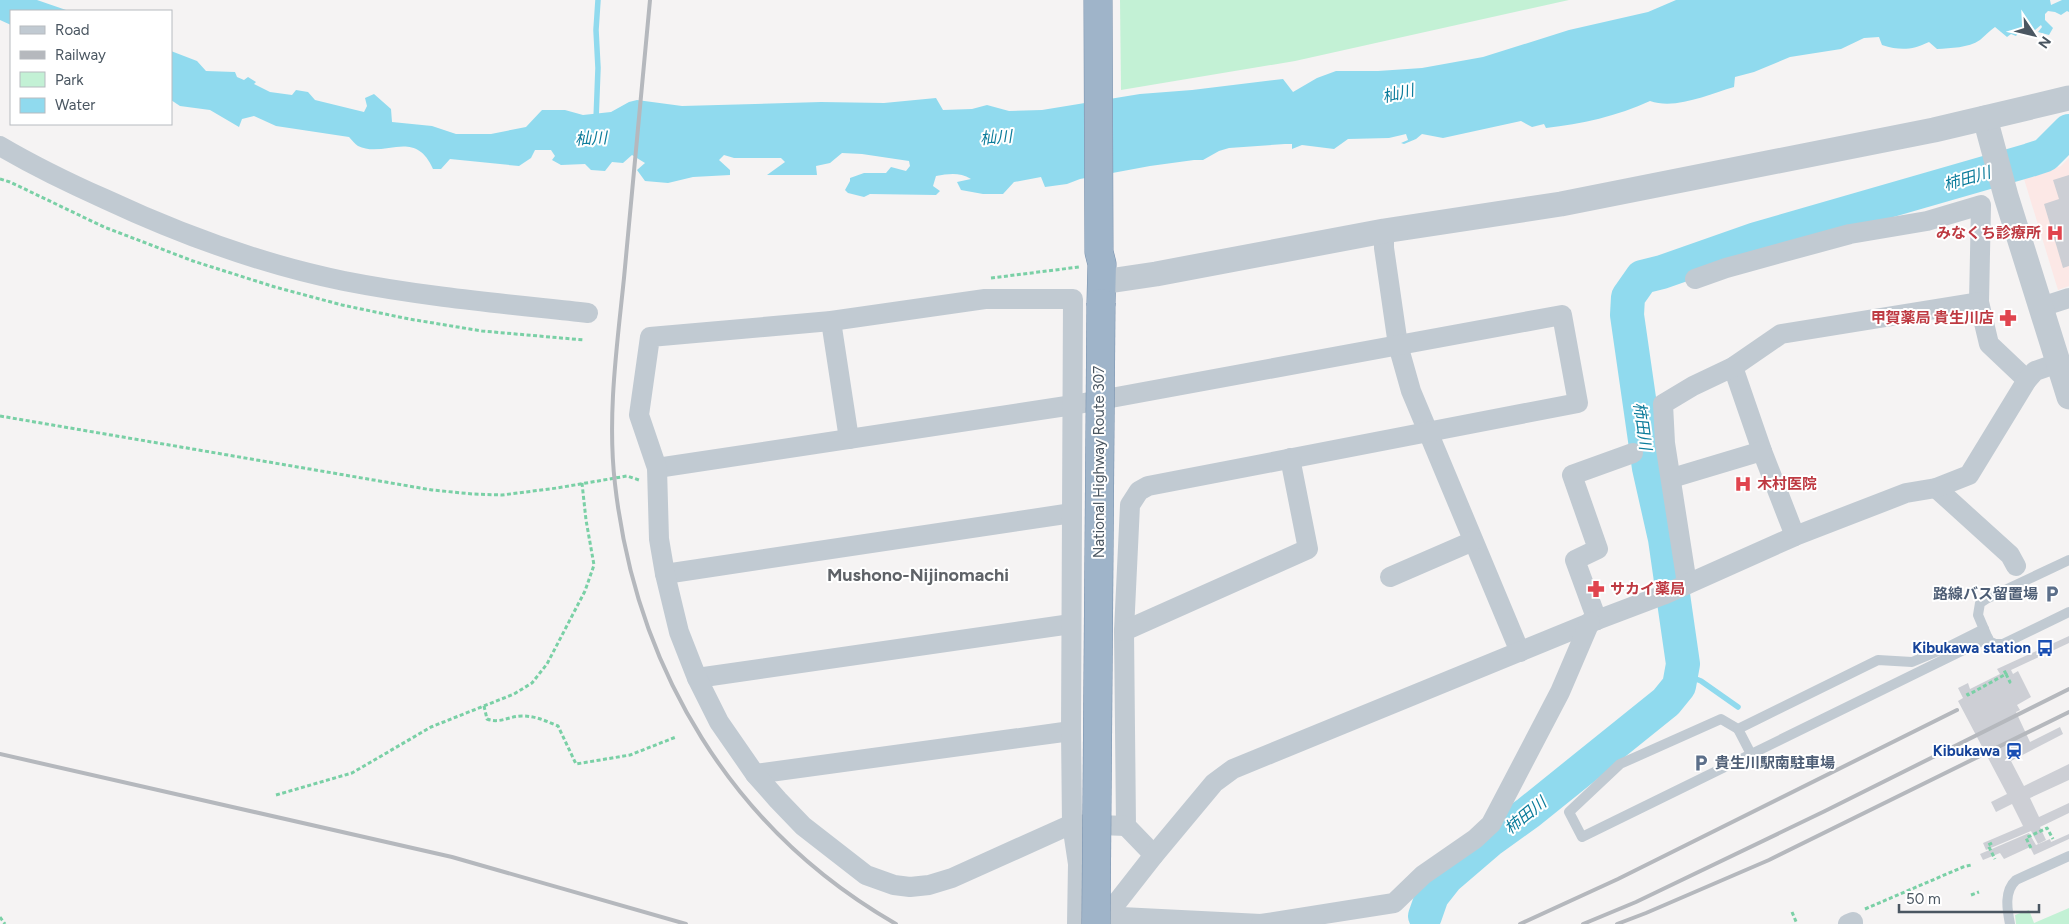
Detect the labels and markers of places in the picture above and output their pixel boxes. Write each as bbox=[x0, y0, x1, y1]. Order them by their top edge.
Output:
hospital icon: みなくち診療所 bbox=[2045, 223, 2065, 243]
place label: みなくち診療所 bbox=[1936, 224, 2041, 242]
pharmacy icon: 甲賀薬局 貴生川店 bbox=[1998, 308, 2018, 328]
place label: 甲賀薬局 貴生川店 bbox=[1870, 309, 1994, 327]
hospital icon: 木村医院 bbox=[1733, 474, 1753, 494]
place label: 木村医院 bbox=[1757, 475, 1817, 493]
pharmacy icon: サカイ薬局 bbox=[1586, 579, 1606, 599]
place label: サカイ薬局 bbox=[1610, 580, 1685, 598]
parking icon: 路線バス留置場 bbox=[2042, 584, 2062, 604]
place label: 路線バス留置場 bbox=[1933, 585, 2038, 603]
bus stop icon: Kibukawa station bbox=[2035, 638, 2055, 658]
place label: Kibukawa station bbox=[1912, 639, 2031, 657]
station icon: Kibukawa bbox=[2004, 741, 2024, 761]
place label: Kibukawa bbox=[1933, 742, 2000, 760]
parking icon: 貴生川駅南駐車場 bbox=[1691, 753, 1711, 773]
place label: 貴生川駅南駐車場 bbox=[1715, 754, 1835, 772]

